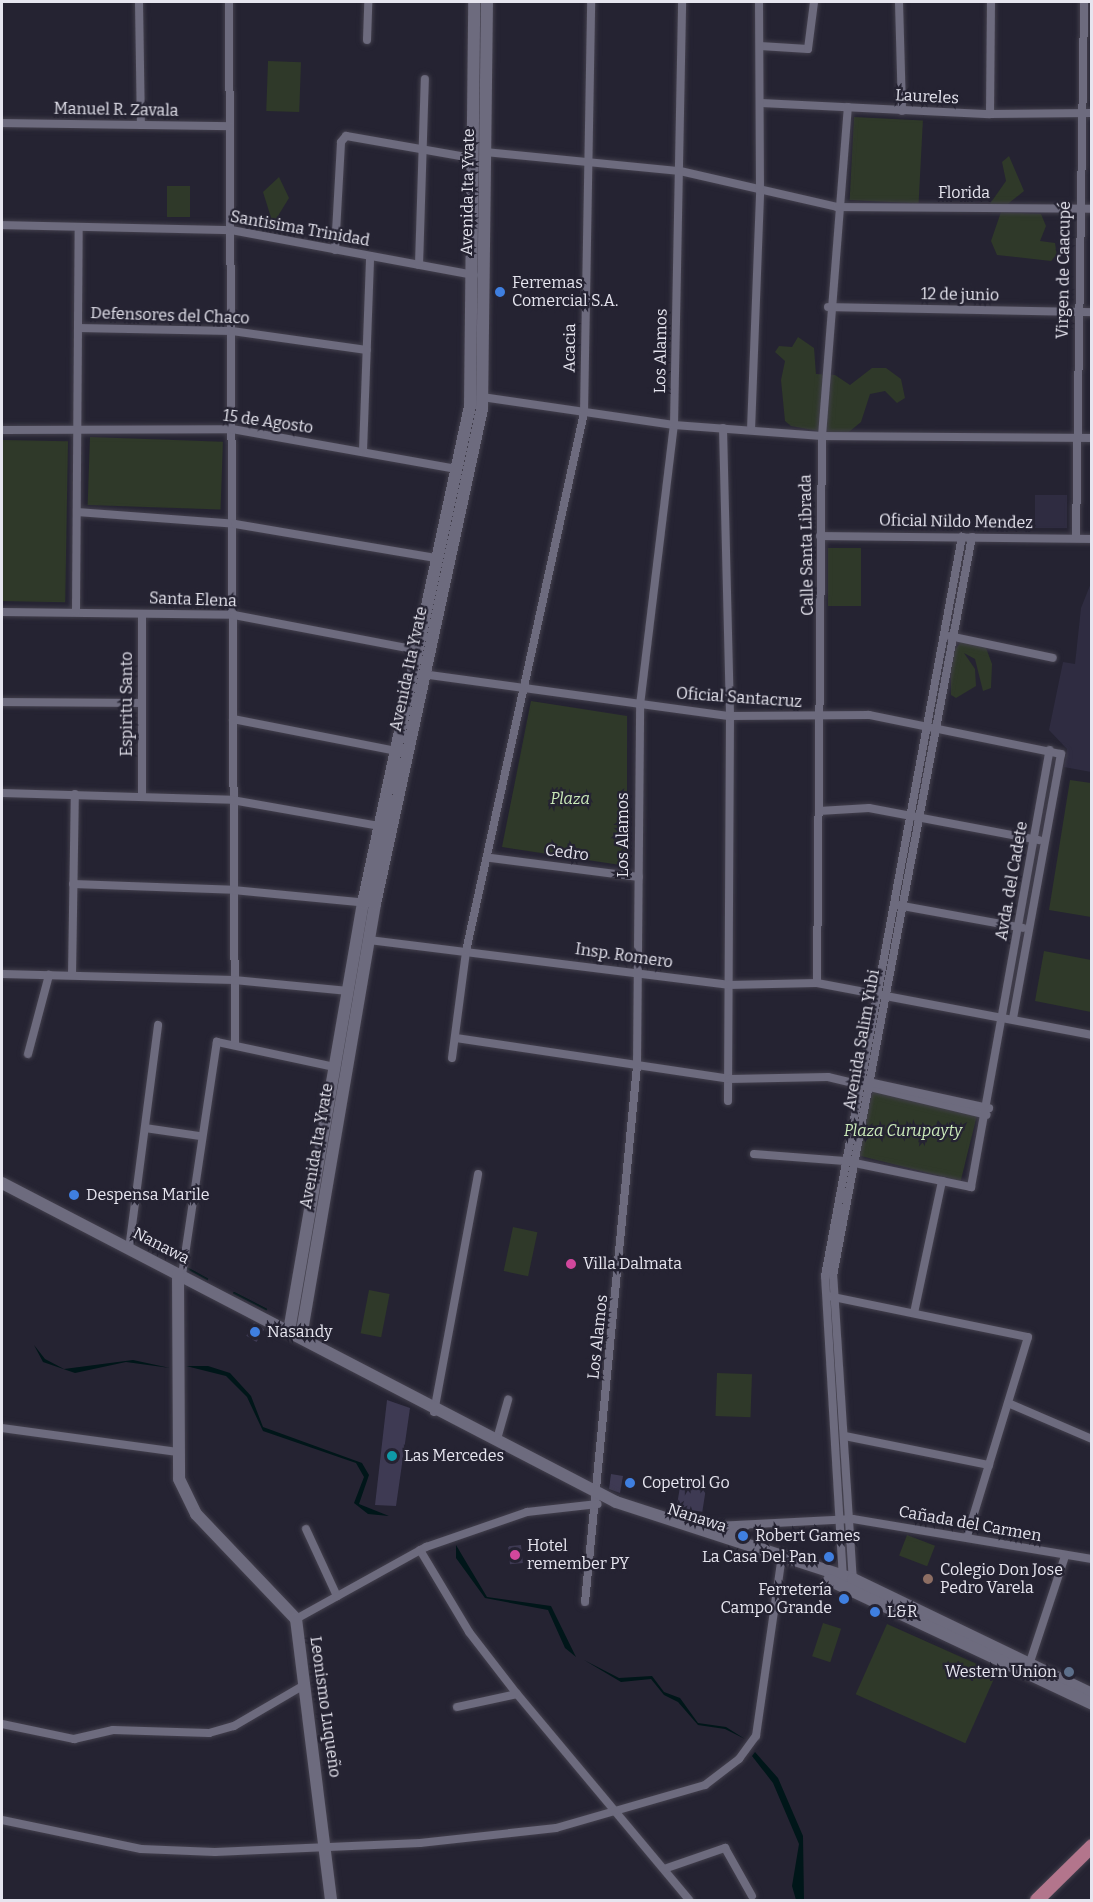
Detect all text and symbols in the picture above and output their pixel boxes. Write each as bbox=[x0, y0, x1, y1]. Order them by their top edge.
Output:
street label: Laureles bbox=[895, 86, 959, 108]
street label: Manuel R. Zavala bbox=[53, 99, 179, 121]
street label: Avenida Ita Yvate bbox=[457, 128, 479, 256]
street label: Florida bbox=[938, 183, 990, 203]
street label: Virgen de Caacupé bbox=[1053, 201, 1075, 339]
street label: Santisima Trinidad bbox=[229, 207, 371, 251]
place label: Ferremas Comercial S.A. bbox=[512, 273, 618, 311]
marker: Ferremas Comercial S.A. bbox=[493, 285, 507, 299]
street label: 12 de junio bbox=[921, 285, 999, 305]
street label: Defensores del Chaco bbox=[90, 304, 250, 328]
street label: Los Alamos bbox=[651, 308, 671, 394]
street label: Acacia bbox=[560, 323, 580, 373]
street label: 15 de Agosto bbox=[222, 406, 314, 438]
street label: Calle Santa Librada bbox=[796, 474, 818, 616]
street label: Oficial Nildo Mendez bbox=[879, 511, 1033, 533]
street label: Santa Elena bbox=[149, 589, 237, 611]
street label: Avenida Ita Yvate bbox=[386, 605, 432, 733]
street label: Espiritu Santo bbox=[117, 651, 137, 757]
street label: Oficial Santacruz bbox=[675, 684, 803, 712]
park label: Plaza bbox=[550, 789, 590, 809]
street label: Los Alamos bbox=[613, 792, 633, 878]
street label: Avda. del Cadete bbox=[992, 820, 1032, 942]
street label: Cedro bbox=[544, 841, 590, 865]
street label: Insp. Romero bbox=[574, 940, 674, 972]
street label: Avenida Salim Yubi bbox=[840, 968, 884, 1112]
street label: Avenida Ita Yvate bbox=[296, 1082, 338, 1210]
park label: Plaza Curupayty bbox=[844, 1121, 962, 1141]
place label: Despensa Marile bbox=[86, 1185, 210, 1205]
marker: Despensa Marile bbox=[67, 1188, 81, 1202]
street label: Nanawa bbox=[130, 1224, 192, 1268]
place label: Villa Dalmata bbox=[583, 1254, 682, 1274]
marker: Villa Dalmata bbox=[564, 1257, 578, 1271]
street label: Los Alamos bbox=[584, 1294, 612, 1380]
place label: Nasandy bbox=[267, 1322, 332, 1342]
marker: Nasandy bbox=[248, 1325, 262, 1339]
place label: Las Mercedes bbox=[404, 1446, 504, 1466]
marker: Las Mercedes bbox=[385, 1449, 399, 1463]
place label: Copetrol Go bbox=[642, 1473, 730, 1493]
marker: Copetrol Go bbox=[623, 1476, 637, 1490]
street label: Nanawa bbox=[665, 1499, 729, 1537]
street label: Cañada del Carmen bbox=[897, 1502, 1043, 1546]
place label: Robert Games bbox=[755, 1526, 860, 1546]
marker: Robert Games bbox=[736, 1529, 750, 1543]
place label: Hotel remember PY bbox=[527, 1536, 629, 1574]
place label: La Casa Del Pan bbox=[702, 1547, 817, 1567]
marker: Hotel remember PY bbox=[508, 1548, 522, 1562]
marker: La Casa Del Pan bbox=[822, 1550, 836, 1564]
place label: Colegio Don Jose Pedro Varela bbox=[940, 1560, 1063, 1598]
marker: Colegio Don Jose Pedro Varela bbox=[921, 1572, 935, 1586]
place label: Ferretería Campo Grande bbox=[721, 1580, 832, 1618]
marker: Ferretería Campo Grande bbox=[837, 1592, 851, 1606]
place label: L&R bbox=[887, 1602, 917, 1622]
marker: L&R bbox=[868, 1605, 882, 1619]
street label: Leonismo Luqueño bbox=[306, 1635, 344, 1779]
place label: Western Union bbox=[945, 1662, 1057, 1682]
marker: Western Union bbox=[1062, 1665, 1076, 1679]

